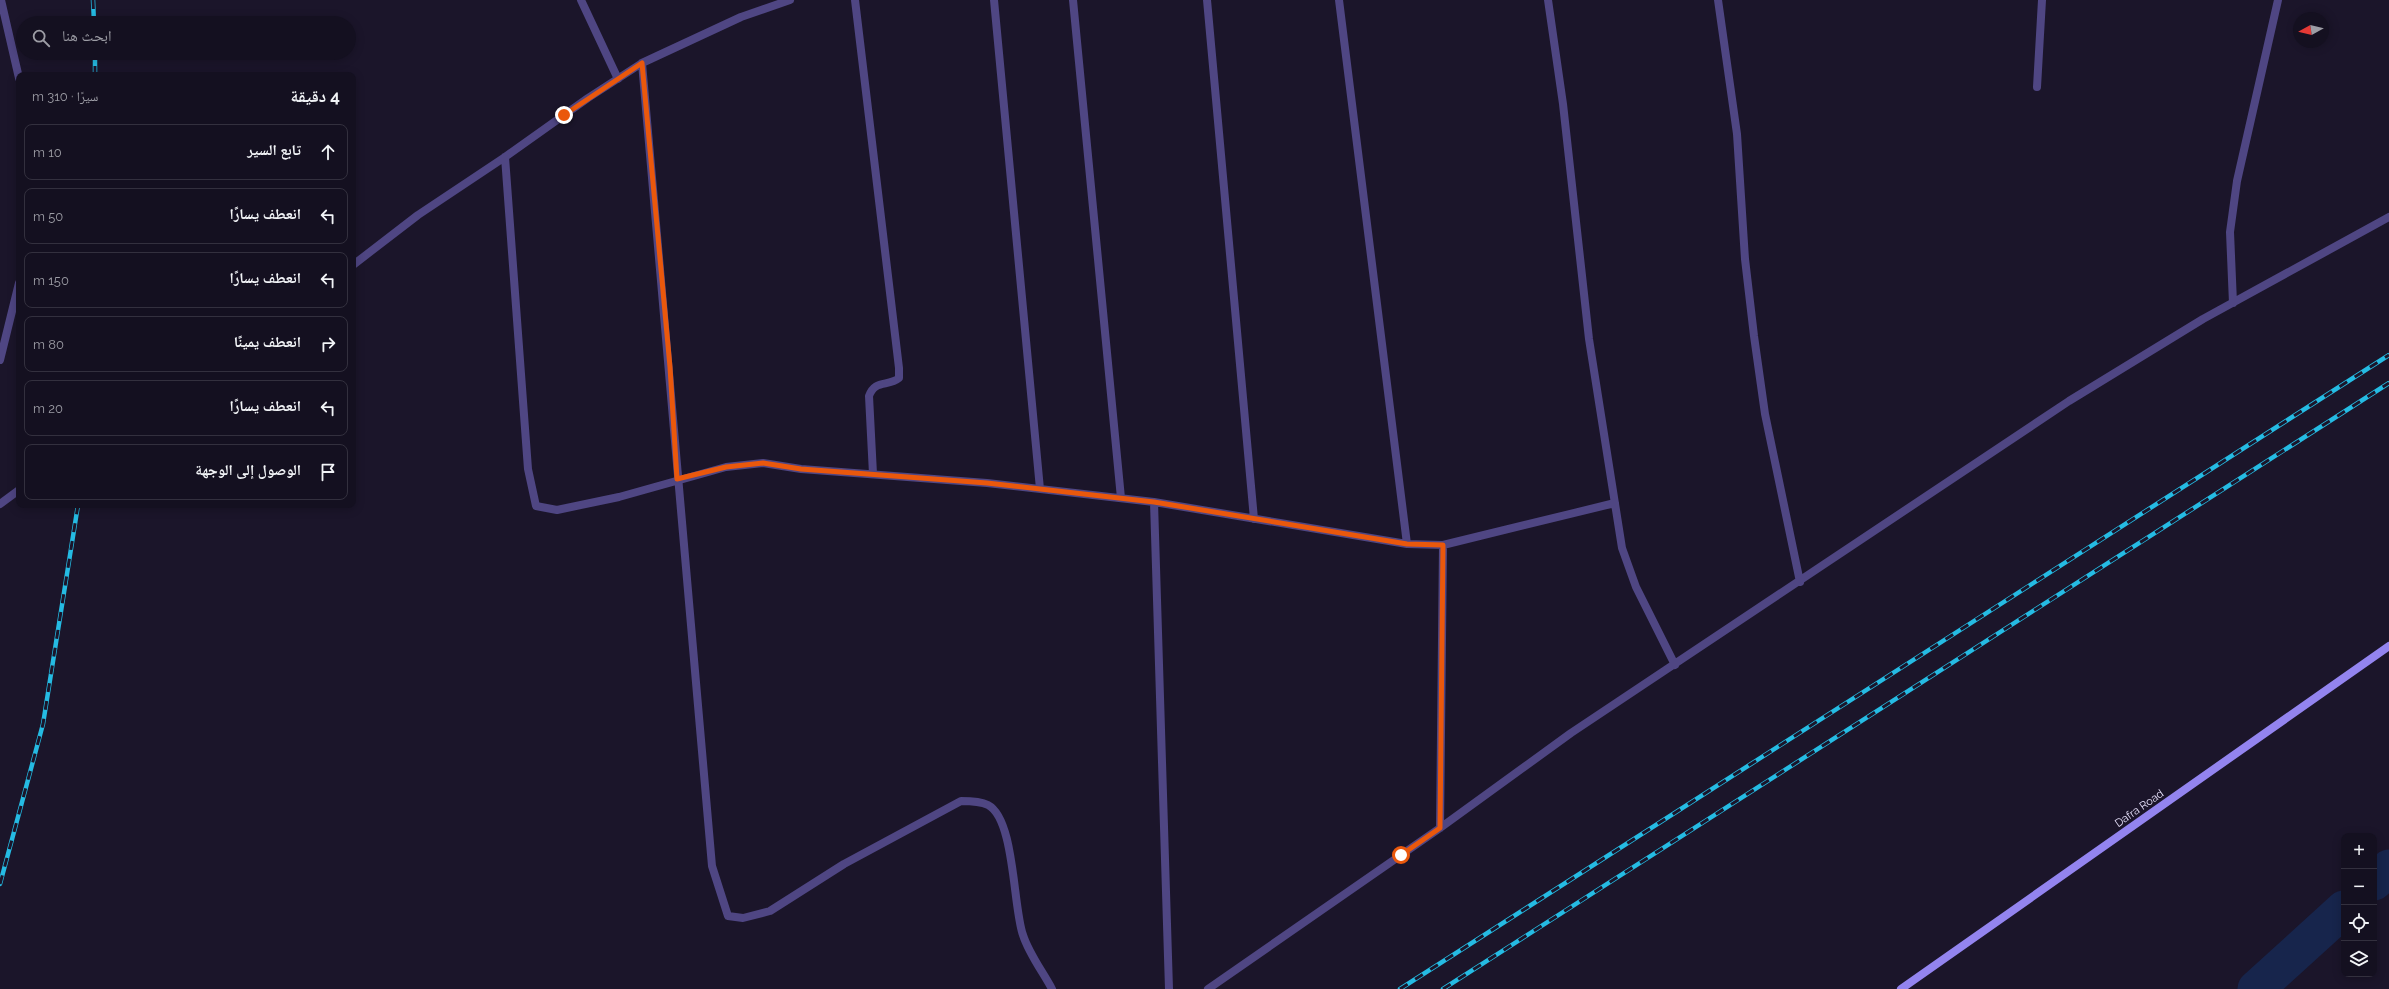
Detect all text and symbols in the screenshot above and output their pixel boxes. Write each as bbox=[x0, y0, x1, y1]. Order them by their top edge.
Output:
north arrow bbox=[2293, 12, 2329, 48]
search box bbox=[16, 16, 356, 60]
icon: search bbox=[30, 27, 52, 49]
text: ابحث هنا bbox=[62, 27, 112, 45]
text: 4 دقيقة bbox=[291, 86, 340, 106]
text: سيرًا · 310 m bbox=[32, 89, 98, 104]
route end bbox=[555, 106, 573, 124]
text: تابع السير bbox=[247, 141, 301, 159]
icon: ahead bbox=[317, 141, 339, 163]
text: 10 m bbox=[33, 145, 62, 160]
text: انعطف يسارًا bbox=[229, 205, 301, 223]
icon: left bbox=[317, 205, 339, 227]
text: 50 m bbox=[33, 209, 63, 224]
text: انعطف يسارًا bbox=[229, 269, 301, 287]
icon: left bbox=[317, 269, 339, 291]
text: 150 m bbox=[33, 273, 69, 288]
text: انعطف يمينًا bbox=[234, 333, 301, 351]
icon: right bbox=[317, 333, 339, 355]
text: 80 m bbox=[33, 337, 64, 352]
text: انعطف يسارًا bbox=[229, 397, 301, 415]
icon: left bbox=[317, 397, 339, 419]
text: 20 m bbox=[33, 401, 63, 416]
text: الوصول إلى الوجهة bbox=[195, 461, 301, 479]
icon: arrive bbox=[317, 461, 339, 483]
street label: Dafra Road bbox=[2112, 787, 2166, 830]
map controls bbox=[2341, 833, 2377, 977]
button: + bbox=[2341, 833, 2377, 869]
route start bbox=[1392, 846, 1410, 864]
button: − bbox=[2341, 869, 2377, 905]
button: locate bbox=[2341, 905, 2377, 941]
button: layers bbox=[2341, 941, 2377, 977]

